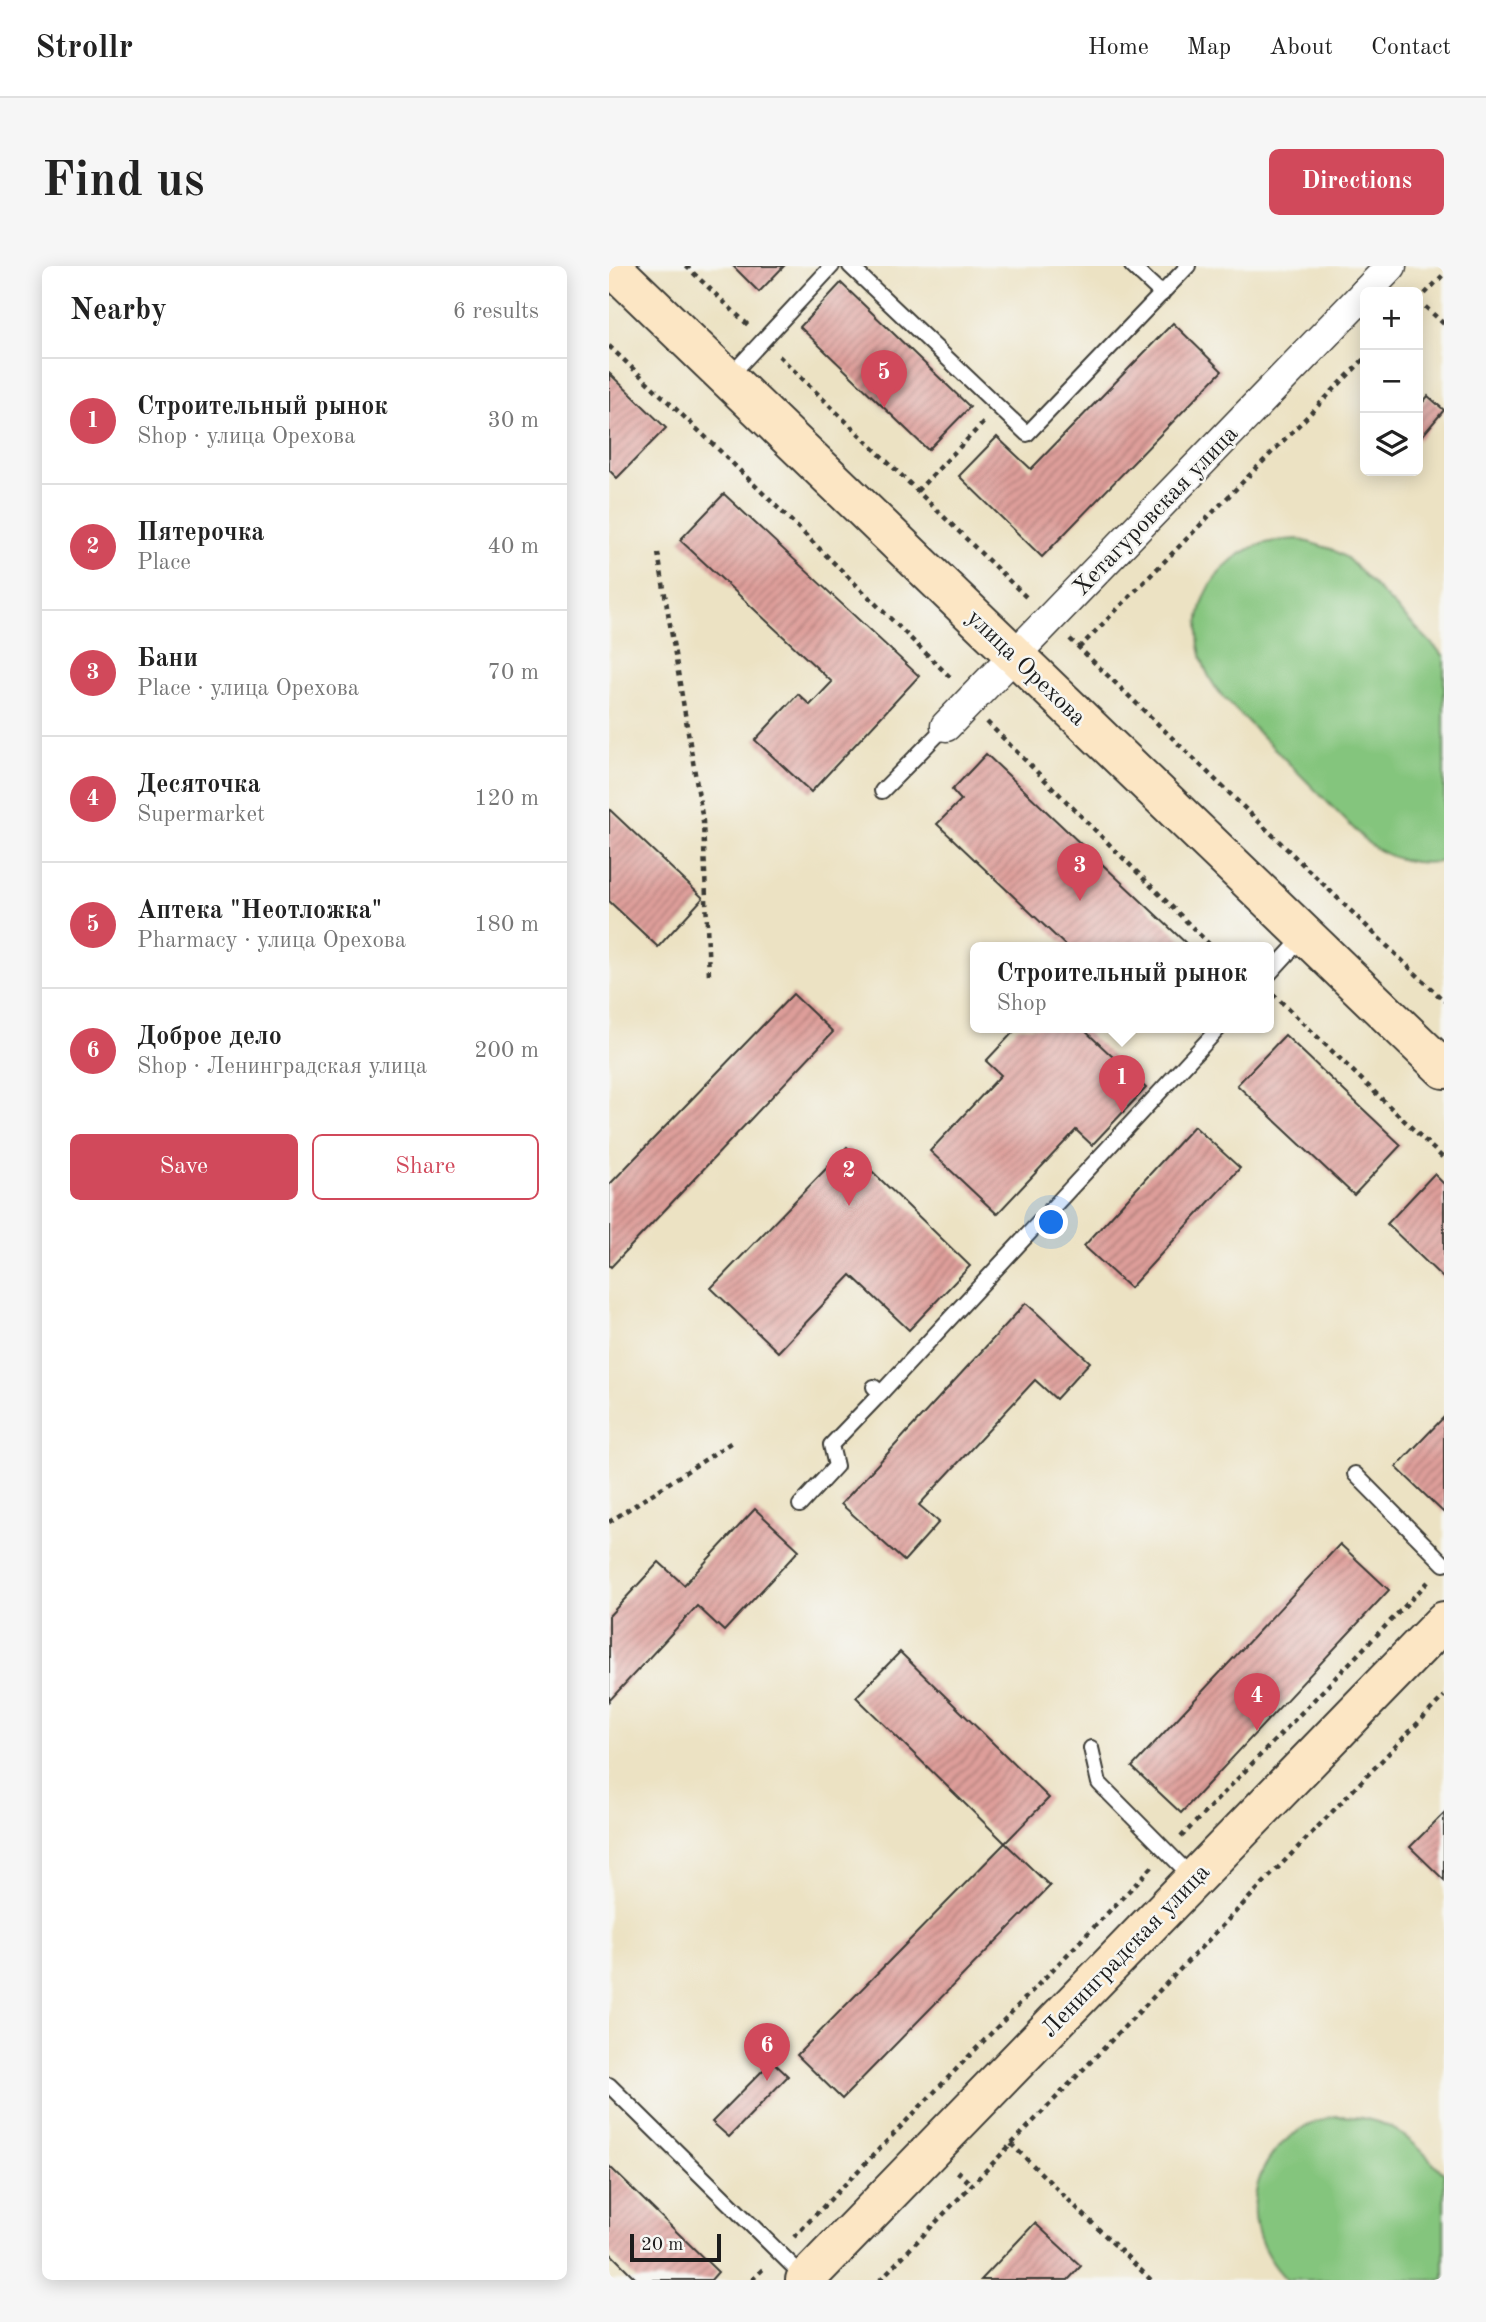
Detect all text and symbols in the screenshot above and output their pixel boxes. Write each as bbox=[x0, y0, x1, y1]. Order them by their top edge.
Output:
text: Strollr bbox=[35, 32, 133, 65]
text: Home bbox=[1088, 36, 1149, 60]
text: Map bbox=[1187, 36, 1231, 60]
text: About bbox=[1269, 36, 1333, 60]
text: Contact bbox=[1371, 36, 1451, 60]
button: Directions bbox=[1269, 149, 1444, 215]
text: Find us bbox=[42, 158, 205, 207]
map controls bbox=[1360, 287, 1423, 476]
button: + bbox=[1360, 287, 1423, 350]
text: Nearby bbox=[70, 296, 167, 326]
text: 6 results bbox=[453, 300, 539, 323]
pin: 5 bbox=[861, 350, 907, 408]
button: − bbox=[1360, 350, 1423, 413]
text: Строительный рынок bbox=[137, 394, 388, 420]
text: 1 bbox=[86, 409, 100, 432]
text: 30 m bbox=[488, 409, 539, 432]
button: layers bbox=[1360, 413, 1423, 476]
street label: Хетагуровская улица bbox=[1069, 422, 1244, 601]
text: Shop · улица Орехова bbox=[137, 425, 356, 448]
text: Пятерочка bbox=[137, 520, 265, 546]
text: 2 bbox=[86, 535, 100, 558]
text: 40 m bbox=[488, 535, 539, 558]
text: Place bbox=[137, 551, 191, 574]
street label: улица Орехова bbox=[961, 606, 1090, 731]
text: Бани bbox=[137, 646, 198, 672]
text: 3 bbox=[86, 661, 100, 684]
text: 70 m bbox=[488, 661, 539, 684]
text: Place · улица Орехова bbox=[137, 677, 359, 700]
text: Десяточка bbox=[137, 772, 261, 798]
text: 4 bbox=[86, 787, 100, 810]
text: 120 m bbox=[474, 787, 539, 810]
text: Supermarket bbox=[137, 803, 265, 826]
pin: 3 bbox=[1057, 843, 1103, 901]
text: Аптека "Неотложка" bbox=[137, 898, 382, 924]
text: 5 bbox=[86, 913, 100, 936]
text: 180 m bbox=[474, 913, 539, 936]
text: Pharmacy · улица Орехова bbox=[137, 929, 406, 952]
popup bbox=[970, 942, 1274, 1033]
text: Строительный рынок bbox=[996, 961, 1248, 987]
text: Shop bbox=[996, 992, 1047, 1015]
text: Доброе дело bbox=[137, 1024, 282, 1050]
text: 6 bbox=[86, 1039, 100, 1062]
text: 200 m bbox=[474, 1039, 539, 1062]
text: Shop · Ленинградская улица bbox=[137, 1055, 427, 1078]
pin: 1 bbox=[1099, 1055, 1145, 1113]
button: Save bbox=[70, 1134, 298, 1200]
button: Share bbox=[312, 1134, 539, 1200]
pin: 2 bbox=[826, 1148, 872, 1206]
your location bbox=[1034, 1205, 1068, 1239]
pin: 4 bbox=[1234, 1673, 1280, 1731]
street label: Ленинградская улица bbox=[1038, 1860, 1215, 2043]
pin: 6 bbox=[744, 2023, 790, 2081]
scale bar bbox=[630, 2231, 721, 2263]
text: 20 m bbox=[641, 2236, 683, 2255]

